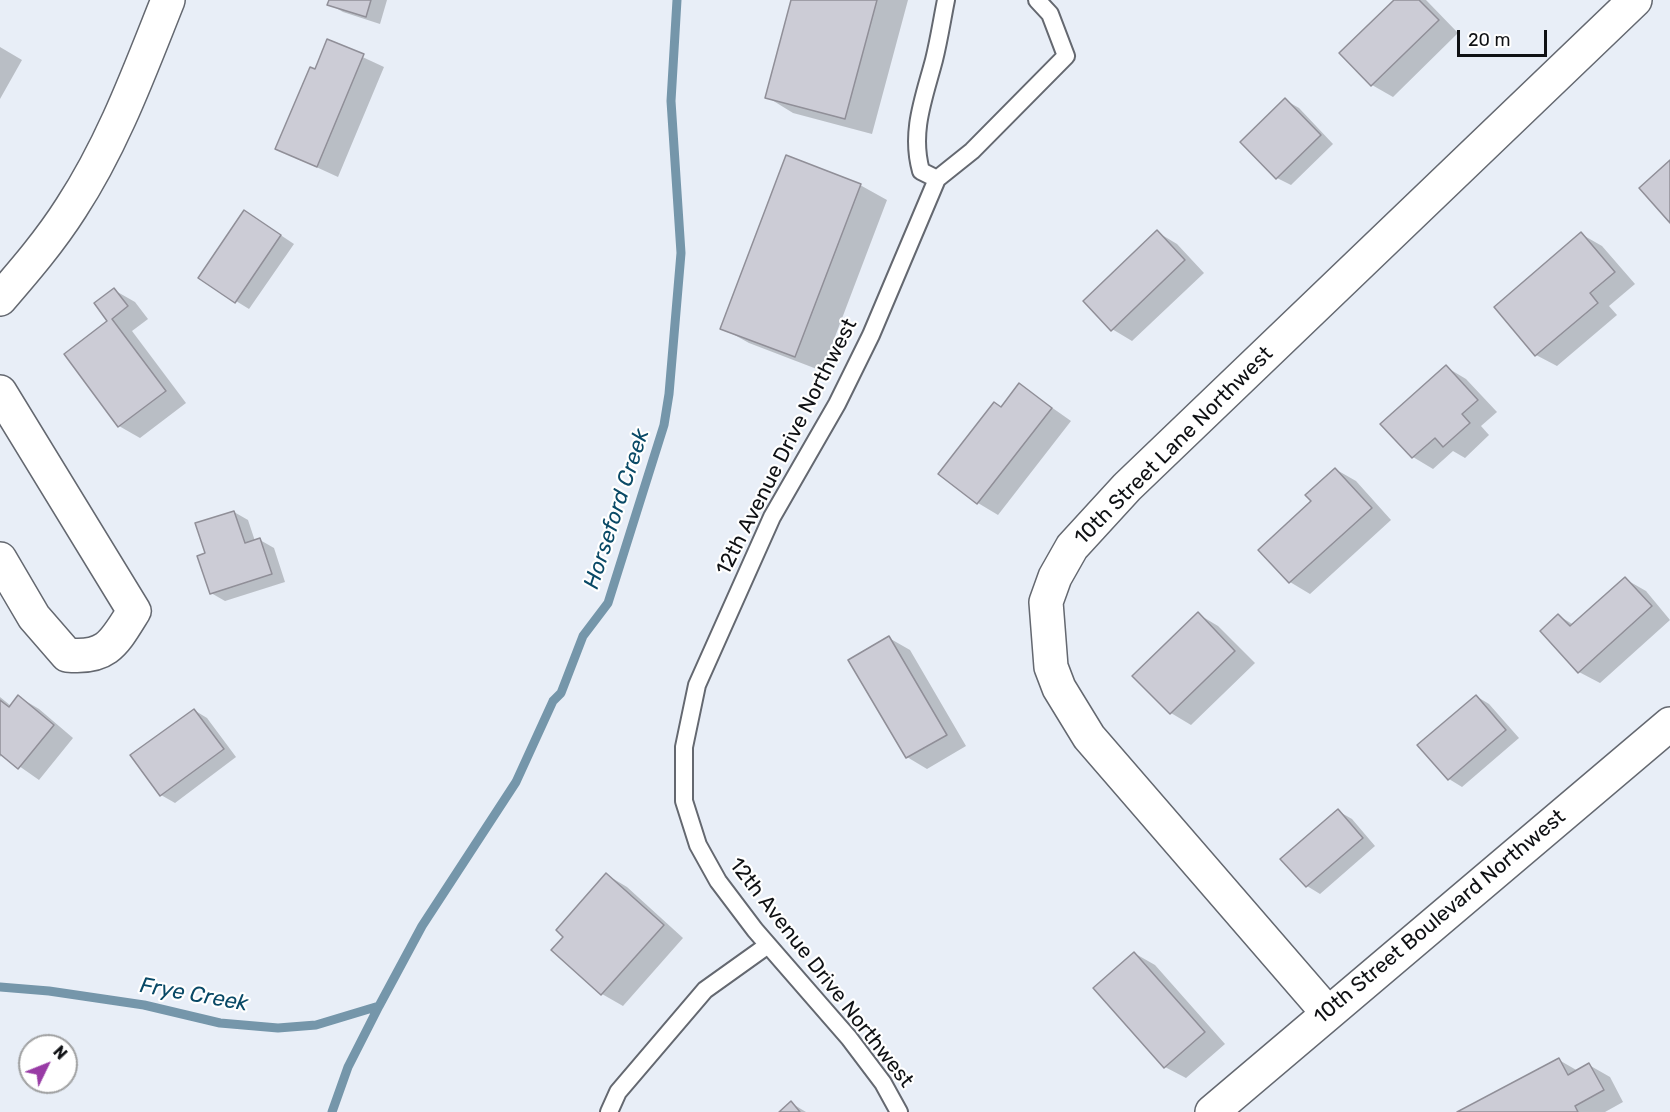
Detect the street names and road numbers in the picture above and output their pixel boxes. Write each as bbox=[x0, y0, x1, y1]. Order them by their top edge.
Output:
street label: 12th Avenue Drive Northwest bbox=[711, 315, 863, 579]
street label: 10th Street Lane Northwest bbox=[1070, 342, 1278, 550]
street label: 10th Street Boulevard Northwest bbox=[1309, 804, 1571, 1030]
street label: 12th Avenue Drive Northwest bbox=[723, 853, 919, 1093]

